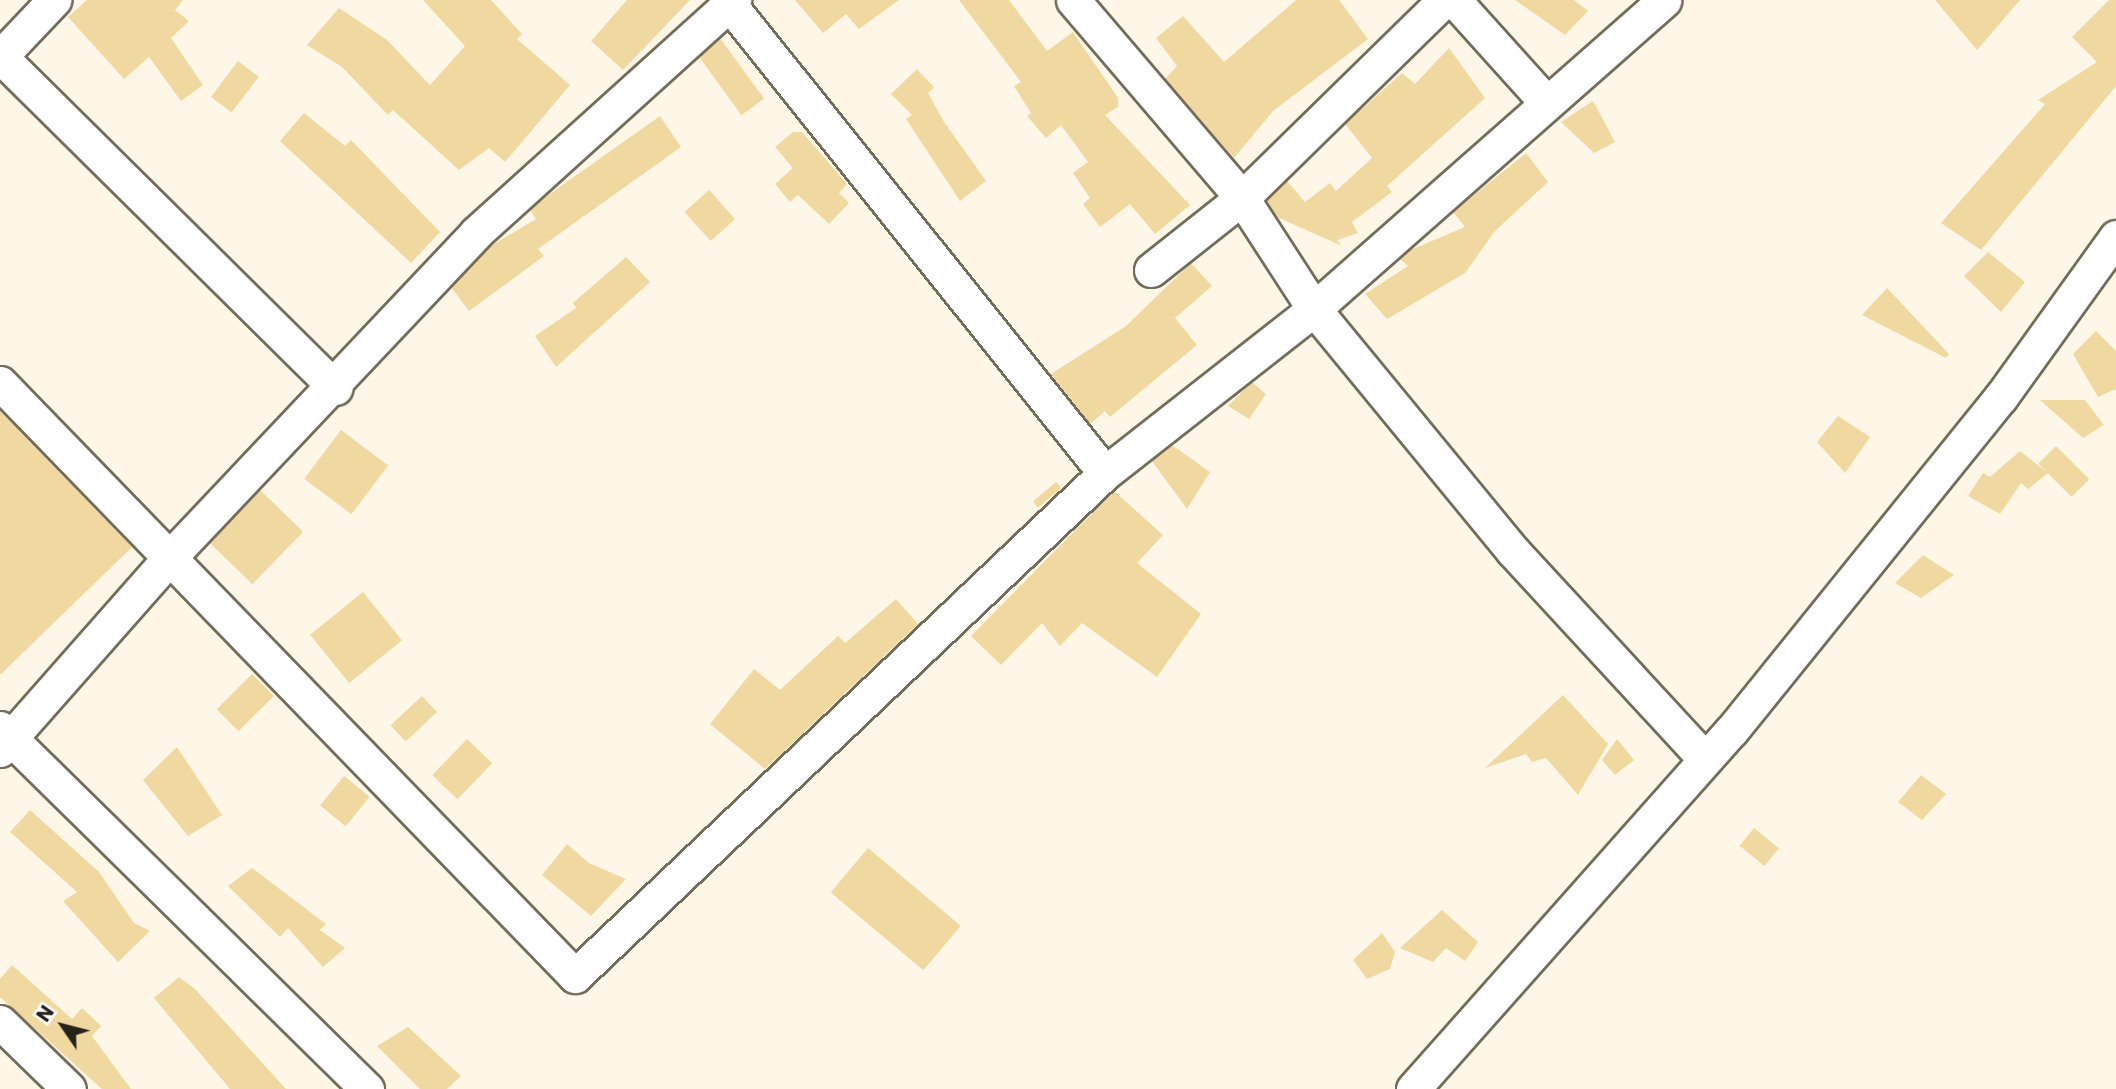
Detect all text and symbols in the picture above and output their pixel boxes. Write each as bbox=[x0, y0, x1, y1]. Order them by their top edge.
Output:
north arrow bbox=[28, 991, 98, 1061]
text: N bbox=[30, 1000, 61, 1027]

